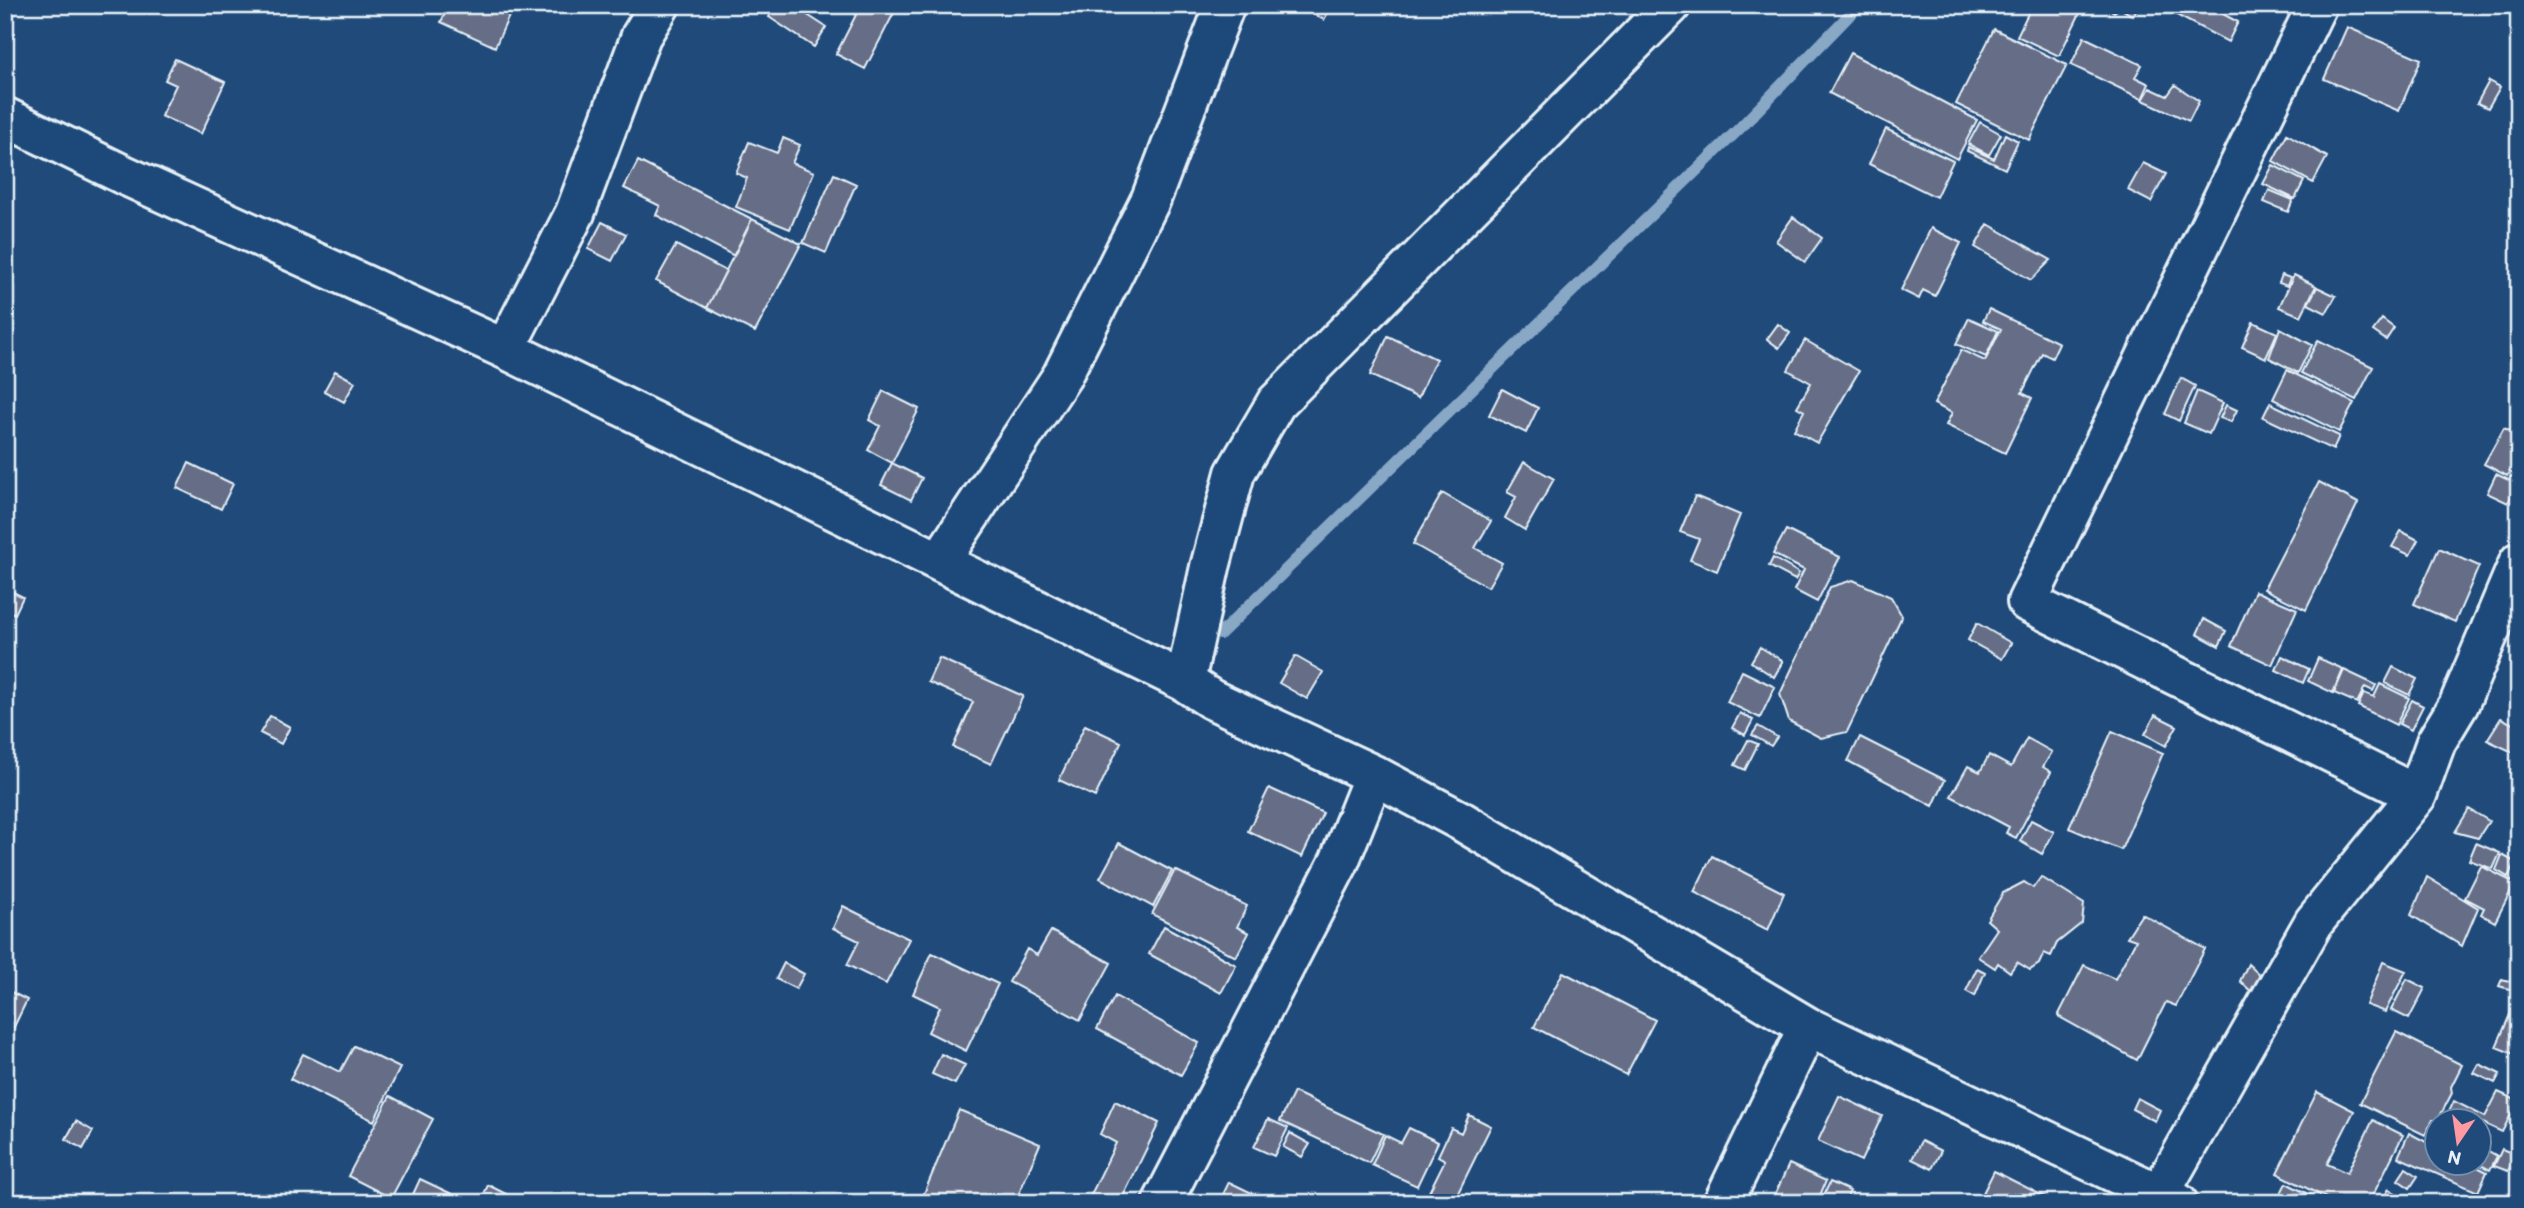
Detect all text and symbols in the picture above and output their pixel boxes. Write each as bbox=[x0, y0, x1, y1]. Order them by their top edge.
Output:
north arrow bbox=[2422, 1106, 2492, 1176]
text: N bbox=[2445, 1145, 2463, 1171]

